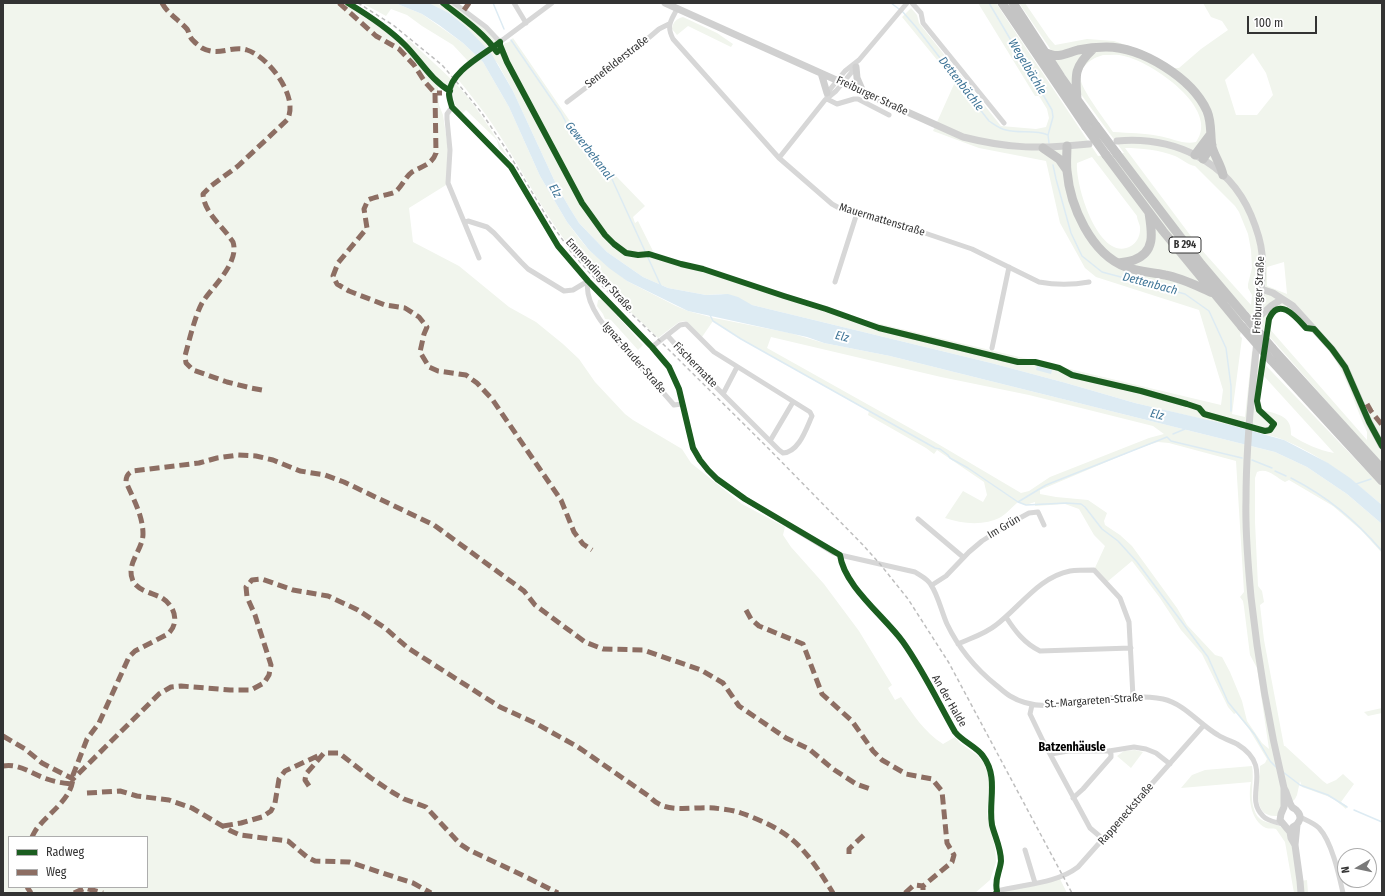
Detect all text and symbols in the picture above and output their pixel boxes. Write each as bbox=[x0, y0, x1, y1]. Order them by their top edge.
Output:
scale bar bbox=[1249, 8, 1319, 34]
text: 100 m bbox=[1254, 16, 1283, 30]
street label: Senefelderstraße bbox=[583, 33, 651, 91]
water label: Wegelbächle bbox=[1005, 37, 1049, 97]
water label: Dettenbächle bbox=[935, 54, 987, 114]
street label: Freiburger Straße bbox=[834, 74, 910, 118]
water label: Gewerbekanal bbox=[562, 119, 616, 183]
water label: Elz bbox=[545, 182, 565, 200]
street label: Mauermattenstraße bbox=[838, 201, 926, 239]
street label: Emmendinger Straße bbox=[563, 236, 635, 314]
road number: B 294 bbox=[1169, 237, 1201, 253]
street label: Freiburger Straße bbox=[1250, 256, 1268, 334]
water label: Dettenbach bbox=[1121, 270, 1179, 298]
street label: Ignaz-Bruder-Straße bbox=[599, 319, 669, 397]
water label: Elz bbox=[834, 328, 850, 346]
street label: Fischermatte bbox=[670, 340, 720, 390]
water label: Elz bbox=[1149, 406, 1165, 424]
street label: Im Grün bbox=[985, 512, 1023, 542]
street label: An der Halde bbox=[929, 673, 969, 729]
street label: St.-Margareten-Straße bbox=[1044, 691, 1144, 711]
district label: Batzenhäusle bbox=[1038, 741, 1106, 755]
street label: Rappeneckstraße bbox=[1095, 780, 1157, 848]
legend bbox=[8, 836, 148, 888]
text: Radweg bbox=[46, 845, 84, 859]
north arrow bbox=[1337, 848, 1377, 888]
text: Weg bbox=[46, 865, 66, 879]
text: N bbox=[1339, 866, 1353, 874]

